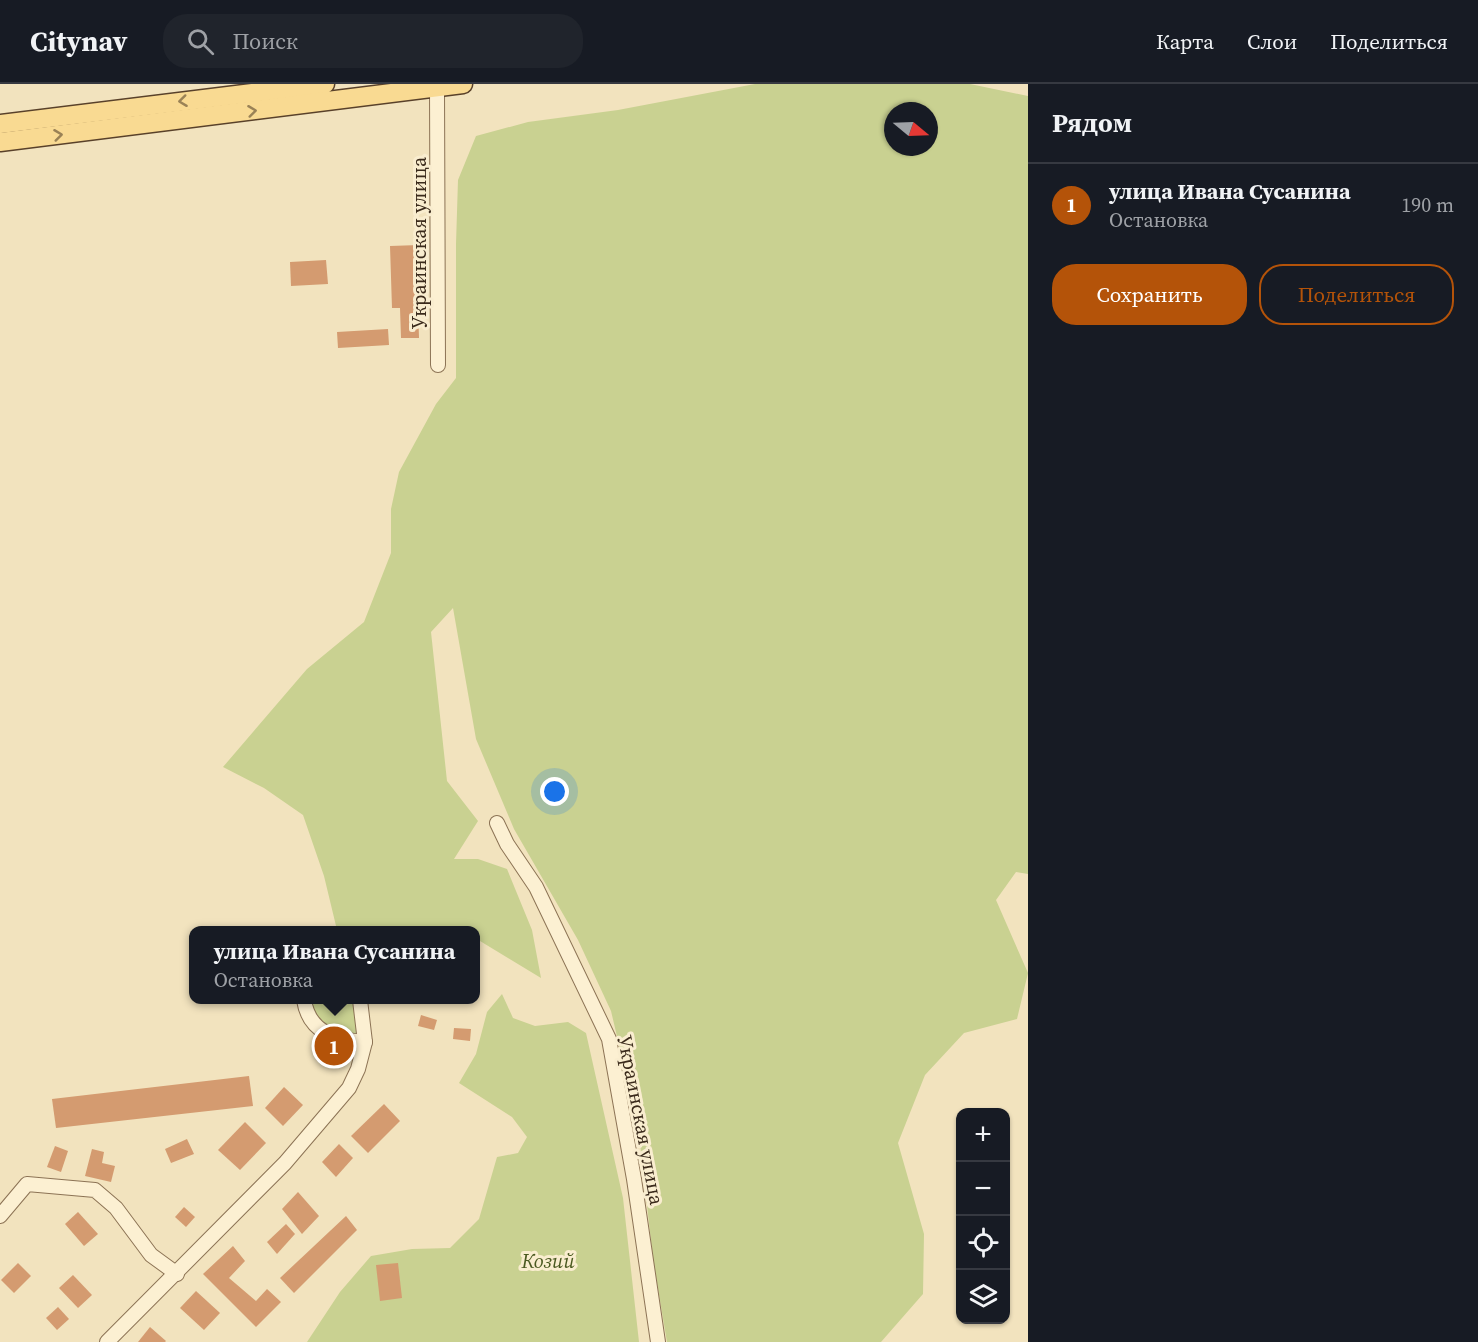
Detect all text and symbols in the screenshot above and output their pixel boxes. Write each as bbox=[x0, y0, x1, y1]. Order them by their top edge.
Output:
search box bbox=[163, 14, 583, 68]
text: Citynav bbox=[30, 22, 127, 60]
icon: search bbox=[184, 25, 217, 58]
text: Поиск bbox=[232, 26, 298, 56]
text: Карта bbox=[1156, 27, 1214, 56]
text: Слои bbox=[1247, 27, 1297, 56]
text: Поделиться bbox=[1330, 27, 1448, 56]
one-way arrow bbox=[179, 95, 188, 107]
north arrow bbox=[884, 102, 938, 156]
one-way arrow bbox=[247, 105, 256, 118]
text: Рядом bbox=[1052, 105, 1132, 141]
one-way arrow bbox=[53, 129, 63, 141]
street label: Украинская улица bbox=[405, 156, 433, 329]
text: улица Ивана Сусанина bbox=[1109, 176, 1351, 206]
text: 1 bbox=[1066, 191, 1077, 219]
text: 190 m bbox=[1401, 191, 1454, 219]
text: Остановка bbox=[1109, 206, 1208, 234]
button: Сохранить bbox=[1052, 264, 1247, 325]
button: Поделиться bbox=[1259, 264, 1454, 325]
your location bbox=[540, 777, 569, 806]
popup bbox=[189, 926, 480, 1004]
text: улица Ивана Сусанина bbox=[214, 936, 455, 966]
text: Остановка bbox=[214, 966, 313, 994]
pin: 1 bbox=[314, 1024, 354, 1068]
street label: Украинская улица bbox=[611, 1033, 671, 1208]
map controls bbox=[956, 1108, 1010, 1324]
button: + bbox=[956, 1108, 1010, 1162]
button: − bbox=[956, 1162, 1010, 1216]
button: locate bbox=[956, 1216, 1010, 1270]
park label: Козий bbox=[520, 1247, 575, 1275]
button: layers bbox=[956, 1270, 1010, 1324]

